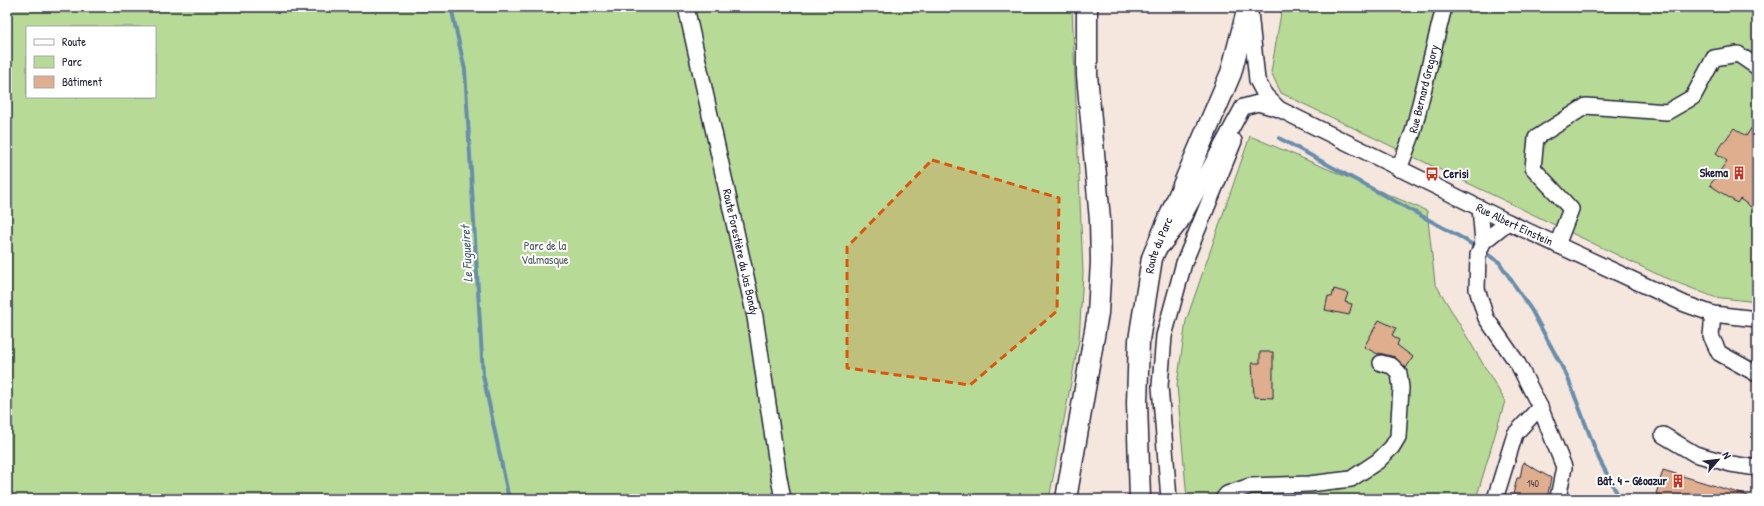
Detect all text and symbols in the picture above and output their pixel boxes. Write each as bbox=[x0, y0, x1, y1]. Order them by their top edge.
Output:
legend bbox=[26, 26, 156, 98]
text: Route bbox=[62, 33, 86, 50]
street label: Rue Bernard Gregory bbox=[1404, 43, 1442, 135]
text: Parc bbox=[62, 53, 82, 70]
text: Bâtiment bbox=[62, 73, 103, 90]
place label: Skema bbox=[1700, 164, 1728, 181]
place label: Cerisi bbox=[1443, 165, 1469, 182]
building icon: Skema bbox=[1731, 165, 1747, 181]
bus stop icon: Cerisi bbox=[1424, 166, 1440, 182]
street label: Route Forestière du Jas Bondy bbox=[719, 187, 763, 317]
street label: Rue Albert Einstein bbox=[1473, 199, 1556, 250]
street label: Route du Parc bbox=[1141, 214, 1177, 275]
water label: Le Fugueiret bbox=[455, 223, 477, 283]
park label: Parc de la Valmasque bbox=[521, 237, 569, 268]
north arrow bbox=[1698, 440, 1738, 480]
text: N bbox=[1719, 449, 1734, 461]
place label: Bât. 4 - Géoazur bbox=[1597, 472, 1667, 489]
building icon: Bât. 4 - Géoazur bbox=[1670, 473, 1686, 489]
house number: 140 bbox=[1527, 477, 1539, 490]

